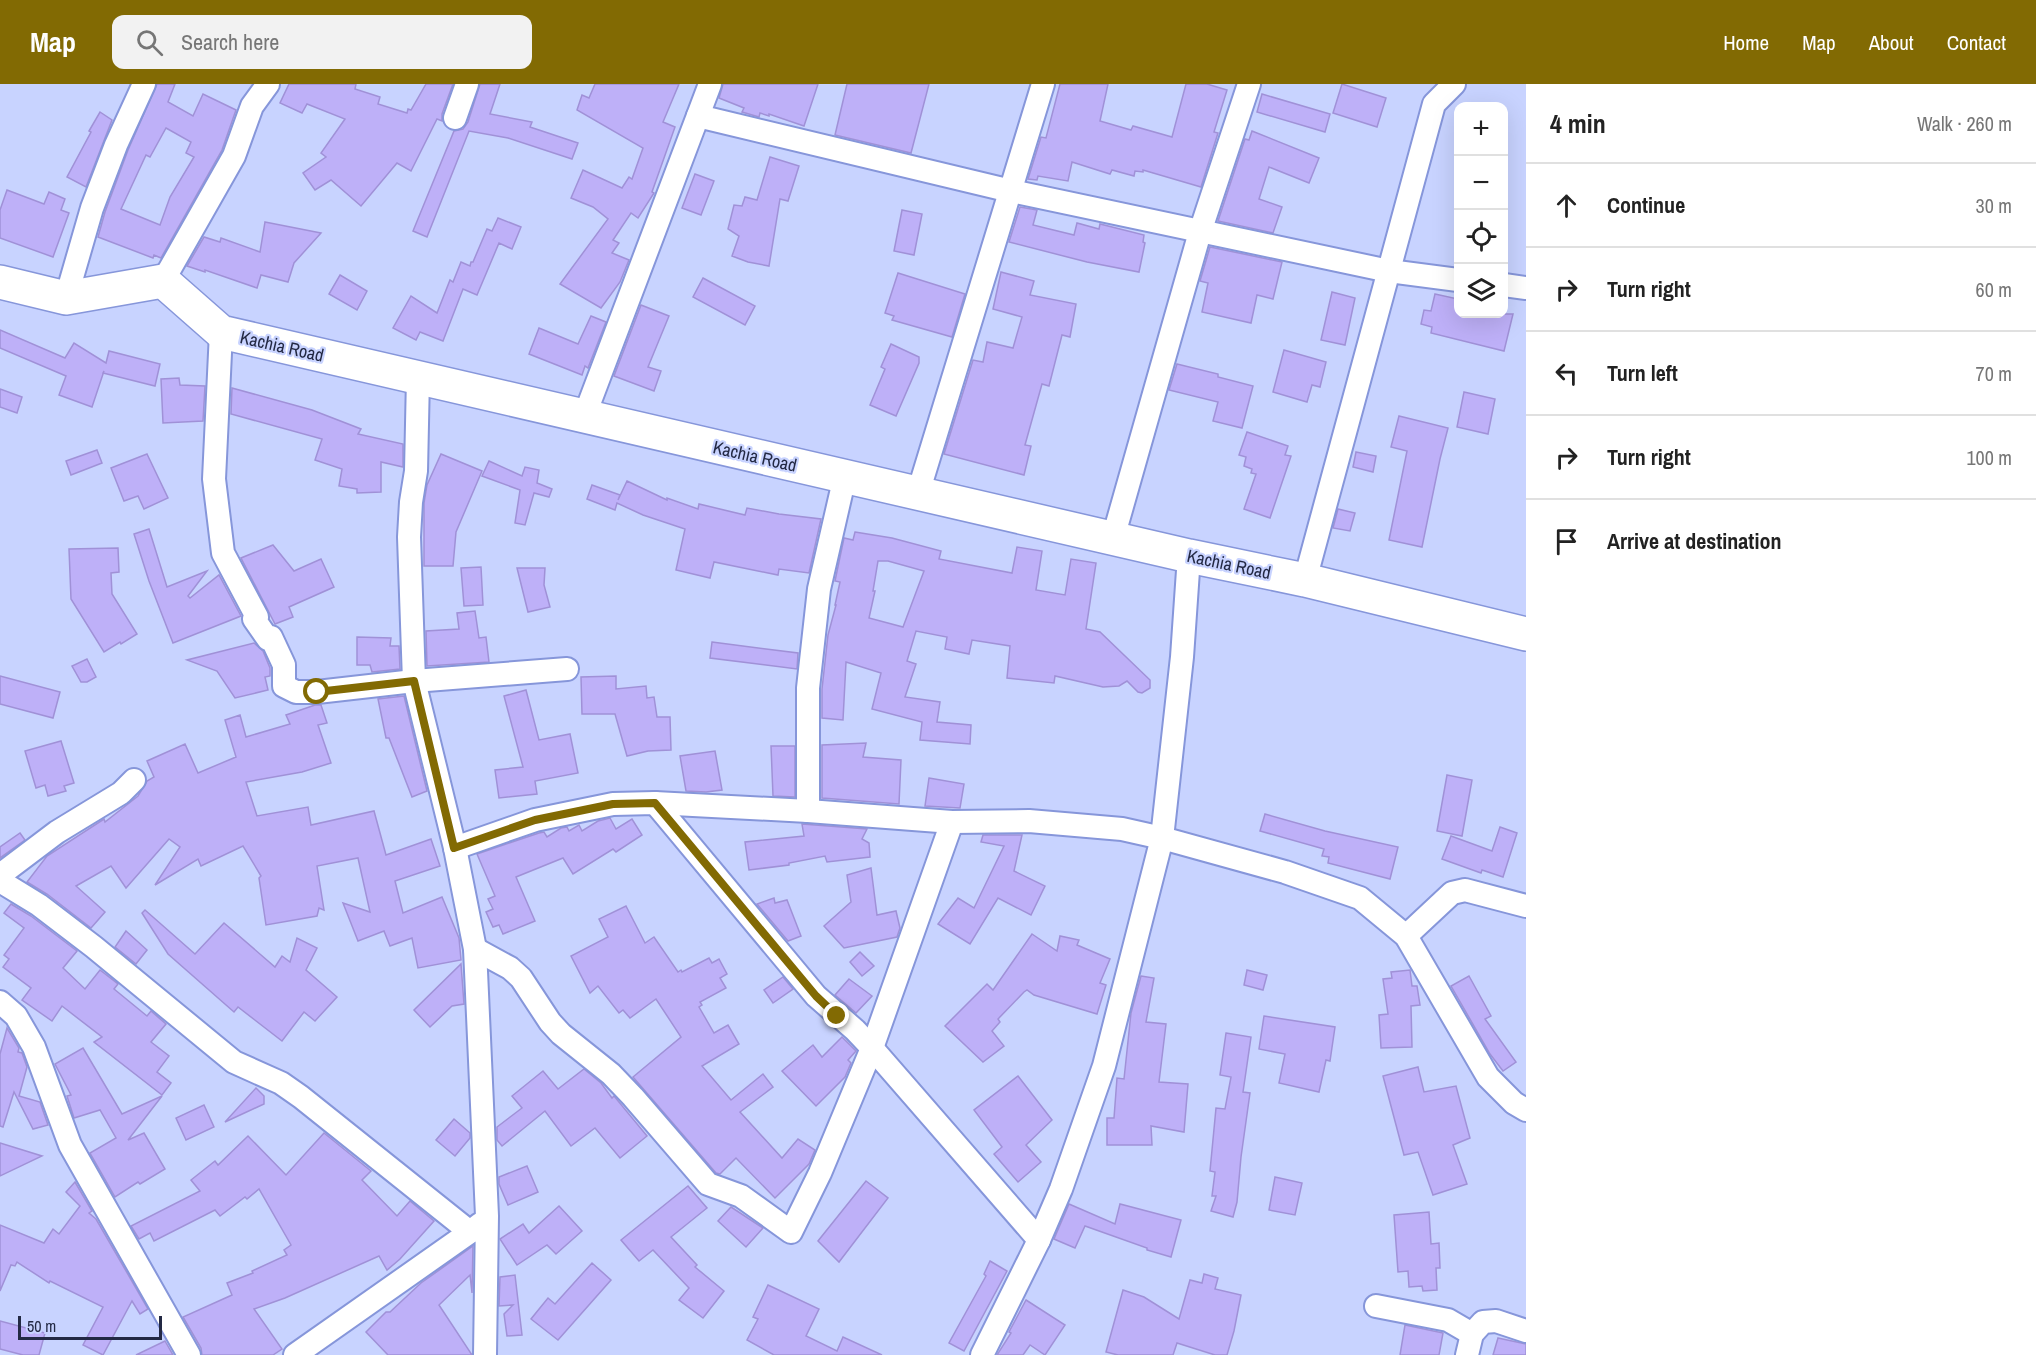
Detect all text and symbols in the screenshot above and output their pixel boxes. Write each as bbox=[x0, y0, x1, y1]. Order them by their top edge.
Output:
search box bbox=[112, 15, 532, 69]
text: Map bbox=[30, 23, 76, 61]
icon: search bbox=[133, 26, 166, 59]
text: Search here bbox=[181, 27, 279, 57]
text: Home bbox=[1723, 28, 1769, 57]
text: Map bbox=[1802, 28, 1836, 57]
text: About bbox=[1869, 28, 1914, 57]
text: Contact bbox=[1947, 28, 2006, 57]
map controls bbox=[1454, 102, 1508, 318]
button: + bbox=[1454, 102, 1508, 156]
text: 4 min bbox=[1550, 106, 1606, 141]
text: Walk · 260 m bbox=[1917, 110, 2012, 137]
button: − bbox=[1454, 156, 1508, 210]
icon: ahead bbox=[1550, 189, 1583, 222]
text: Continue bbox=[1607, 190, 1685, 220]
text: 30 m bbox=[1976, 192, 2012, 219]
button: locate bbox=[1454, 210, 1508, 264]
button: layers bbox=[1454, 264, 1508, 318]
icon: right bbox=[1550, 273, 1583, 306]
text: Turn right bbox=[1607, 274, 1691, 304]
text: 60 m bbox=[1976, 276, 2012, 303]
street label: Kachia Road bbox=[238, 324, 326, 368]
icon: left bbox=[1550, 357, 1583, 390]
text: Turn left bbox=[1607, 358, 1678, 388]
text: 70 m bbox=[1976, 360, 2012, 387]
street label: Kachia Road bbox=[711, 434, 799, 478]
icon: right bbox=[1550, 441, 1583, 474]
text: Turn right bbox=[1607, 442, 1691, 472]
text: 100 m bbox=[1966, 444, 2012, 471]
icon: arrive bbox=[1550, 525, 1583, 558]
text: Arrive at destination bbox=[1607, 526, 1781, 556]
street label: Kachia Road bbox=[1185, 543, 1273, 585]
route start bbox=[303, 678, 329, 704]
route end bbox=[823, 1002, 849, 1028]
scale bar bbox=[18, 1313, 162, 1340]
text: 50 m bbox=[27, 1315, 56, 1337]

